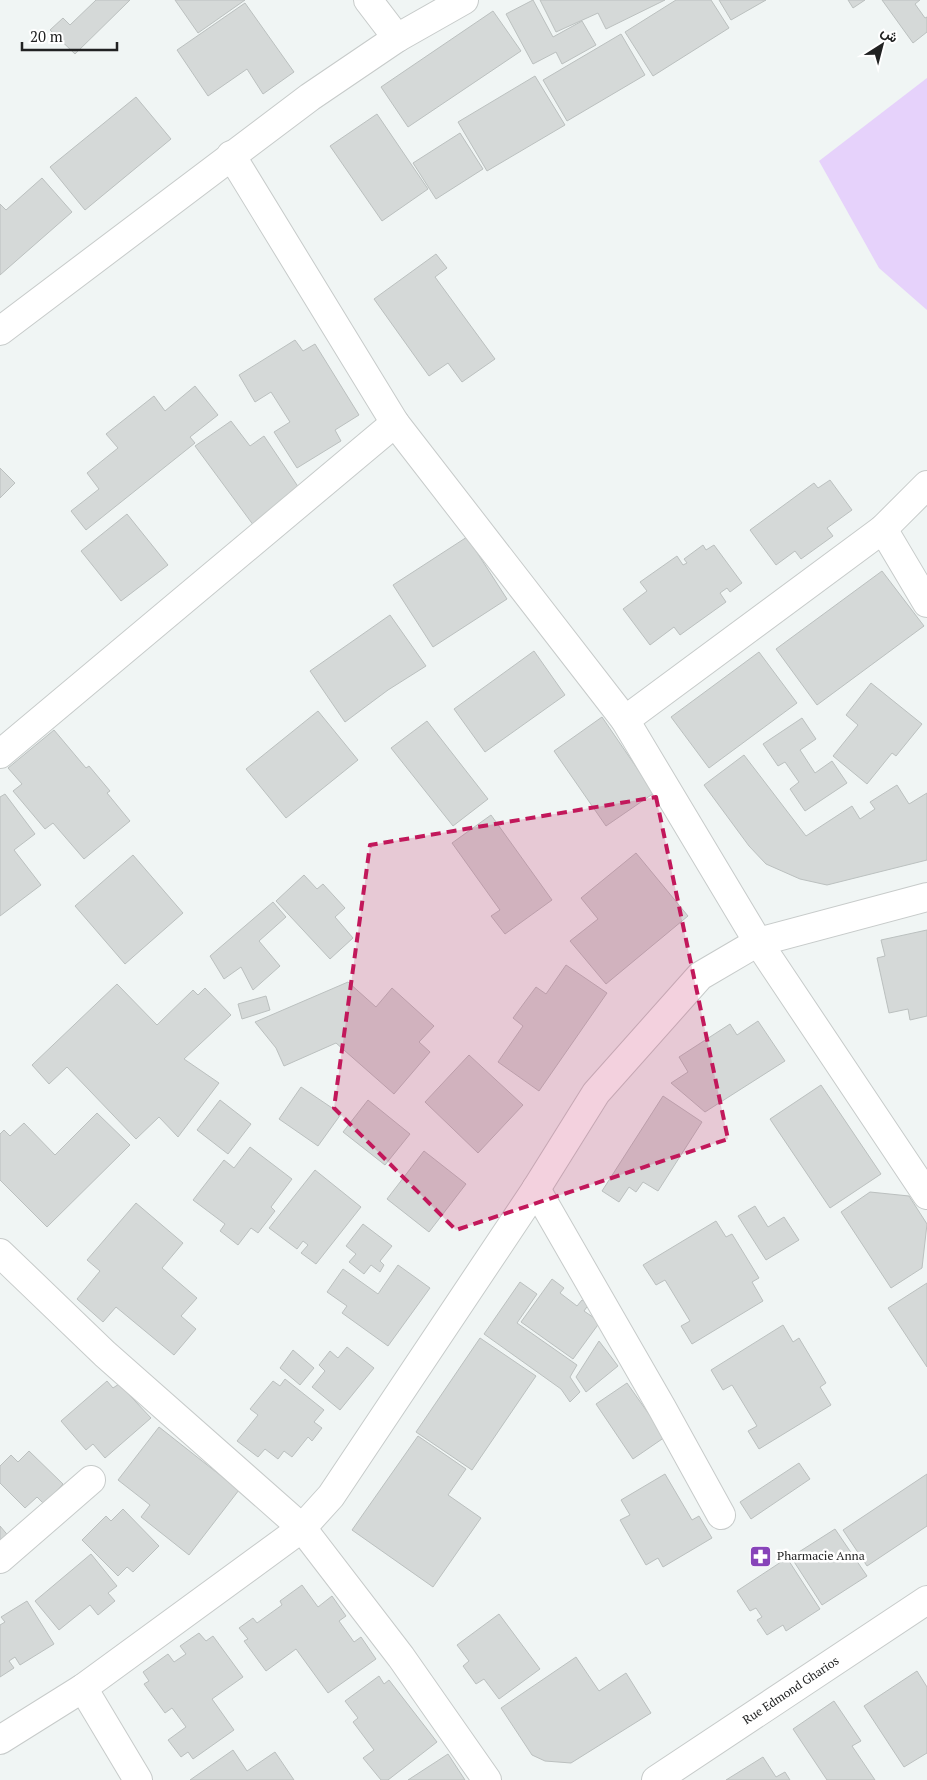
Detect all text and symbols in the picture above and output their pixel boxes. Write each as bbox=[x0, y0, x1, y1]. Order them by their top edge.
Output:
scale bar bbox=[22, 20, 118, 52]
north arrow bbox=[857, 20, 907, 70]
text: ش bbox=[878, 21, 902, 47]
text: 20 m bbox=[30, 26, 63, 46]
pharmacy icon: Pharmacie Anna bbox=[749, 1544, 773, 1568]
place label: Pharmacie Anna bbox=[777, 1548, 865, 1563]
street label: Rue Edmond Gharios bbox=[740, 1653, 842, 1727]

